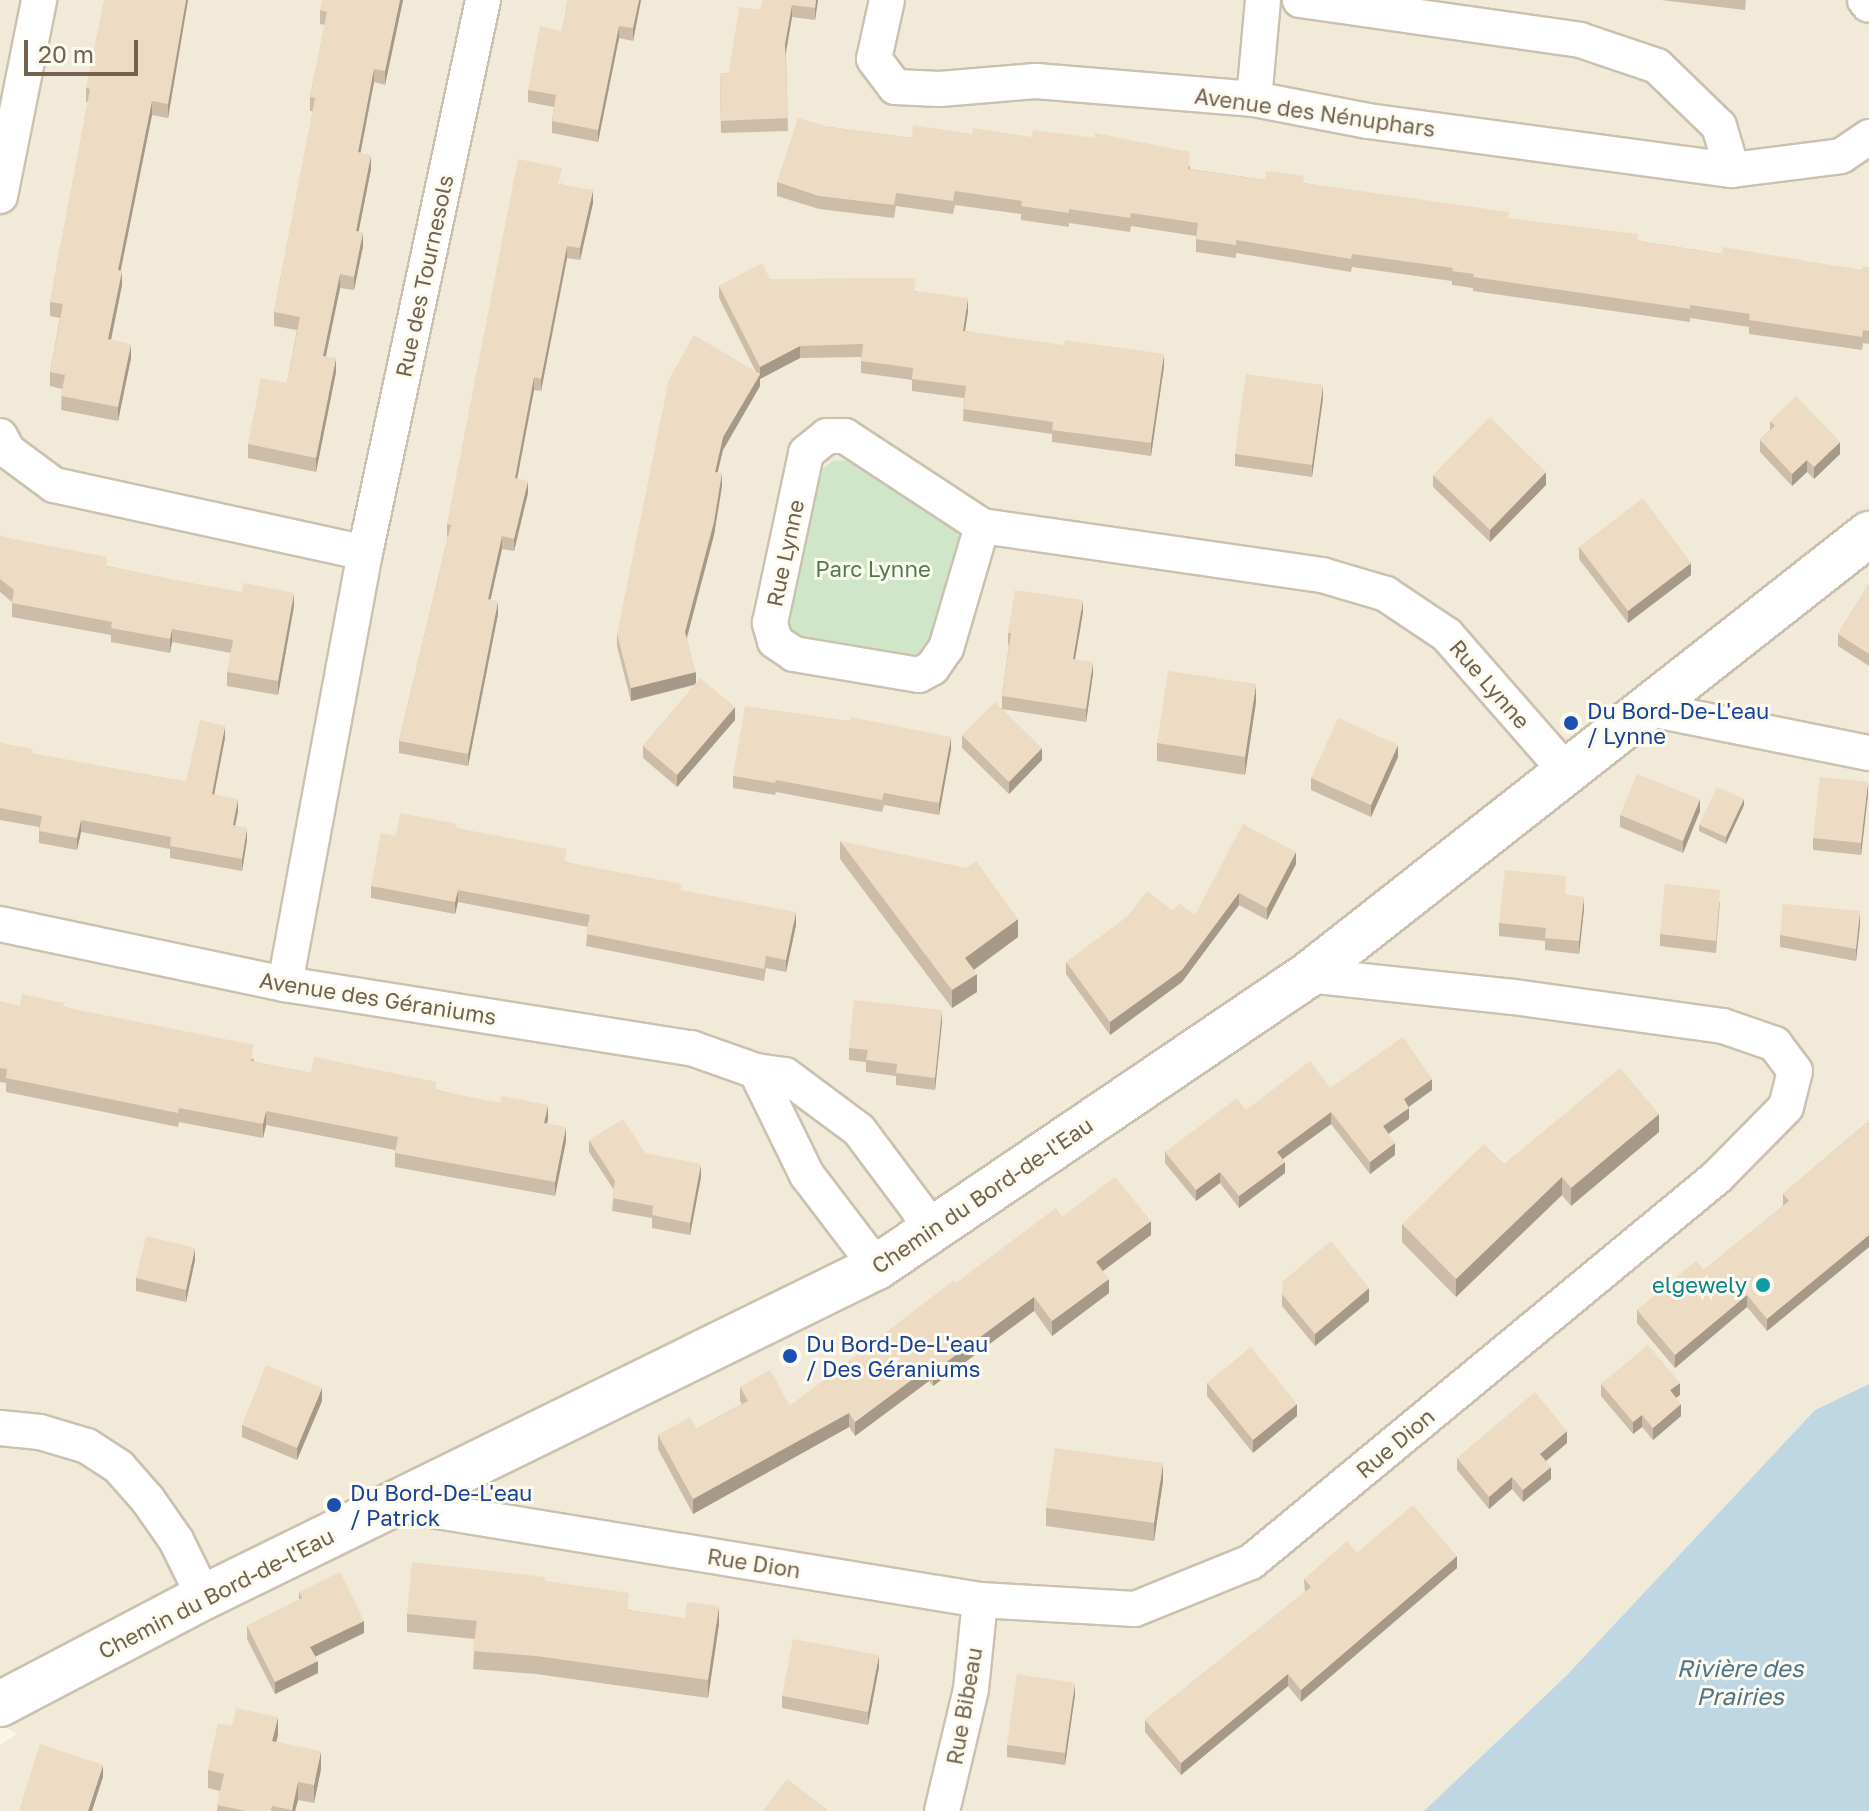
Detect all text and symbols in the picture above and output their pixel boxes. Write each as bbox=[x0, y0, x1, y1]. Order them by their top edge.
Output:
scale bar bbox=[28, 24, 142, 74]
text: 20 m bbox=[38, 39, 94, 68]
street label: Avenue des Nénuphars bbox=[1193, 82, 1437, 142]
street label: Rue des Tournesols bbox=[390, 172, 458, 380]
street label: Rue Lynne bbox=[761, 497, 809, 609]
park label: Parc Lynne bbox=[815, 556, 931, 582]
street label: Rue Lynne bbox=[1444, 634, 1536, 734]
place label: Du Bord-De-L'eau / Lynne bbox=[1587, 697, 1769, 748]
marker: Du Bord-De-L'eau / Lynne bbox=[1562, 714, 1580, 732]
street label: Avenue des Géraniums bbox=[258, 966, 498, 1030]
street label: Chemin du Bord-de-l'Eau bbox=[867, 1111, 1097, 1279]
place label: elgewely bbox=[1652, 1272, 1747, 1298]
marker: elgewely bbox=[1754, 1276, 1772, 1294]
place label: Du Bord-De-L'eau / Des Géraniums bbox=[806, 1330, 988, 1382]
marker: Du Bord-De-L'eau / Des Géraniums bbox=[781, 1347, 799, 1365]
street label: Rue Dion bbox=[1350, 1403, 1440, 1483]
place label: Du Bord-De-L'eau / Patrick bbox=[350, 1479, 532, 1530]
marker: Du Bord-De-L'eau / Patrick bbox=[325, 1496, 343, 1514]
street label: Chemin du Bord-de-l'Eau bbox=[94, 1522, 338, 1664]
street label: Rue Dion bbox=[705, 1543, 803, 1583]
street label: Rue Bibeau bbox=[941, 1645, 987, 1767]
water label: Rivière des Prairies bbox=[1677, 1654, 1803, 1710]

